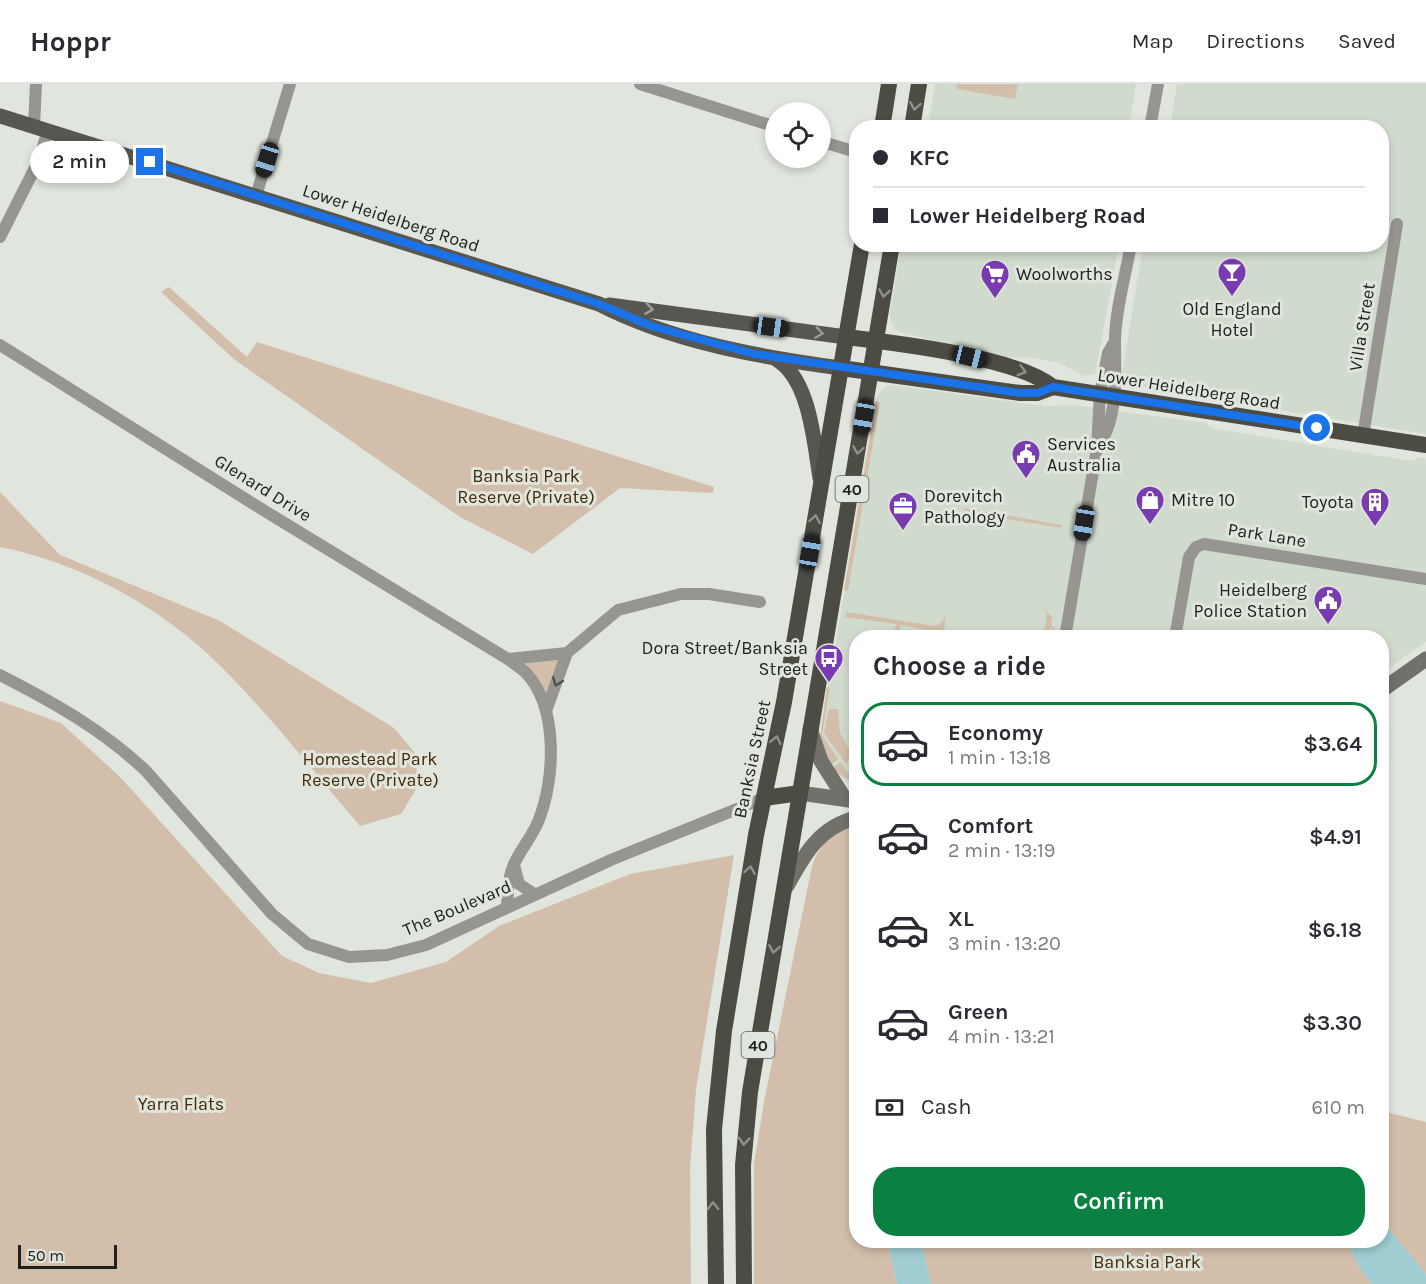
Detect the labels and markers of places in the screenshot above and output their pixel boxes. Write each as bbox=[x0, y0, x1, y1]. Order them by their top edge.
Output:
bar icon: Old England Hotel bbox=[1216, 256, 1248, 298]
supermarket icon: Woolworths bbox=[979, 258, 1011, 300]
place label: Woolworths bbox=[1016, 263, 1113, 285]
place label: Old England Hotel bbox=[1182, 298, 1282, 341]
place label: Services Australia bbox=[1047, 433, 1121, 476]
public building icon: Services Australia bbox=[1010, 438, 1042, 480]
shop icon: Mitre 10 bbox=[1134, 484, 1166, 526]
place label: Dorevitch Pathology bbox=[924, 485, 1006, 528]
building icon: Toyota bbox=[1359, 486, 1391, 528]
place label: Mitre 10 bbox=[1171, 489, 1235, 511]
office icon: Dorevitch Pathology bbox=[887, 490, 919, 532]
place label: Toyota bbox=[1302, 491, 1354, 513]
place label: Heidelberg Police Station bbox=[1194, 579, 1307, 622]
public building icon: Heidelberg Police Station bbox=[1312, 584, 1344, 626]
place label: Dora Street/Banksia Street bbox=[642, 637, 808, 680]
bus stop icon: Dora Street/Banksia Street bbox=[813, 642, 845, 684]

